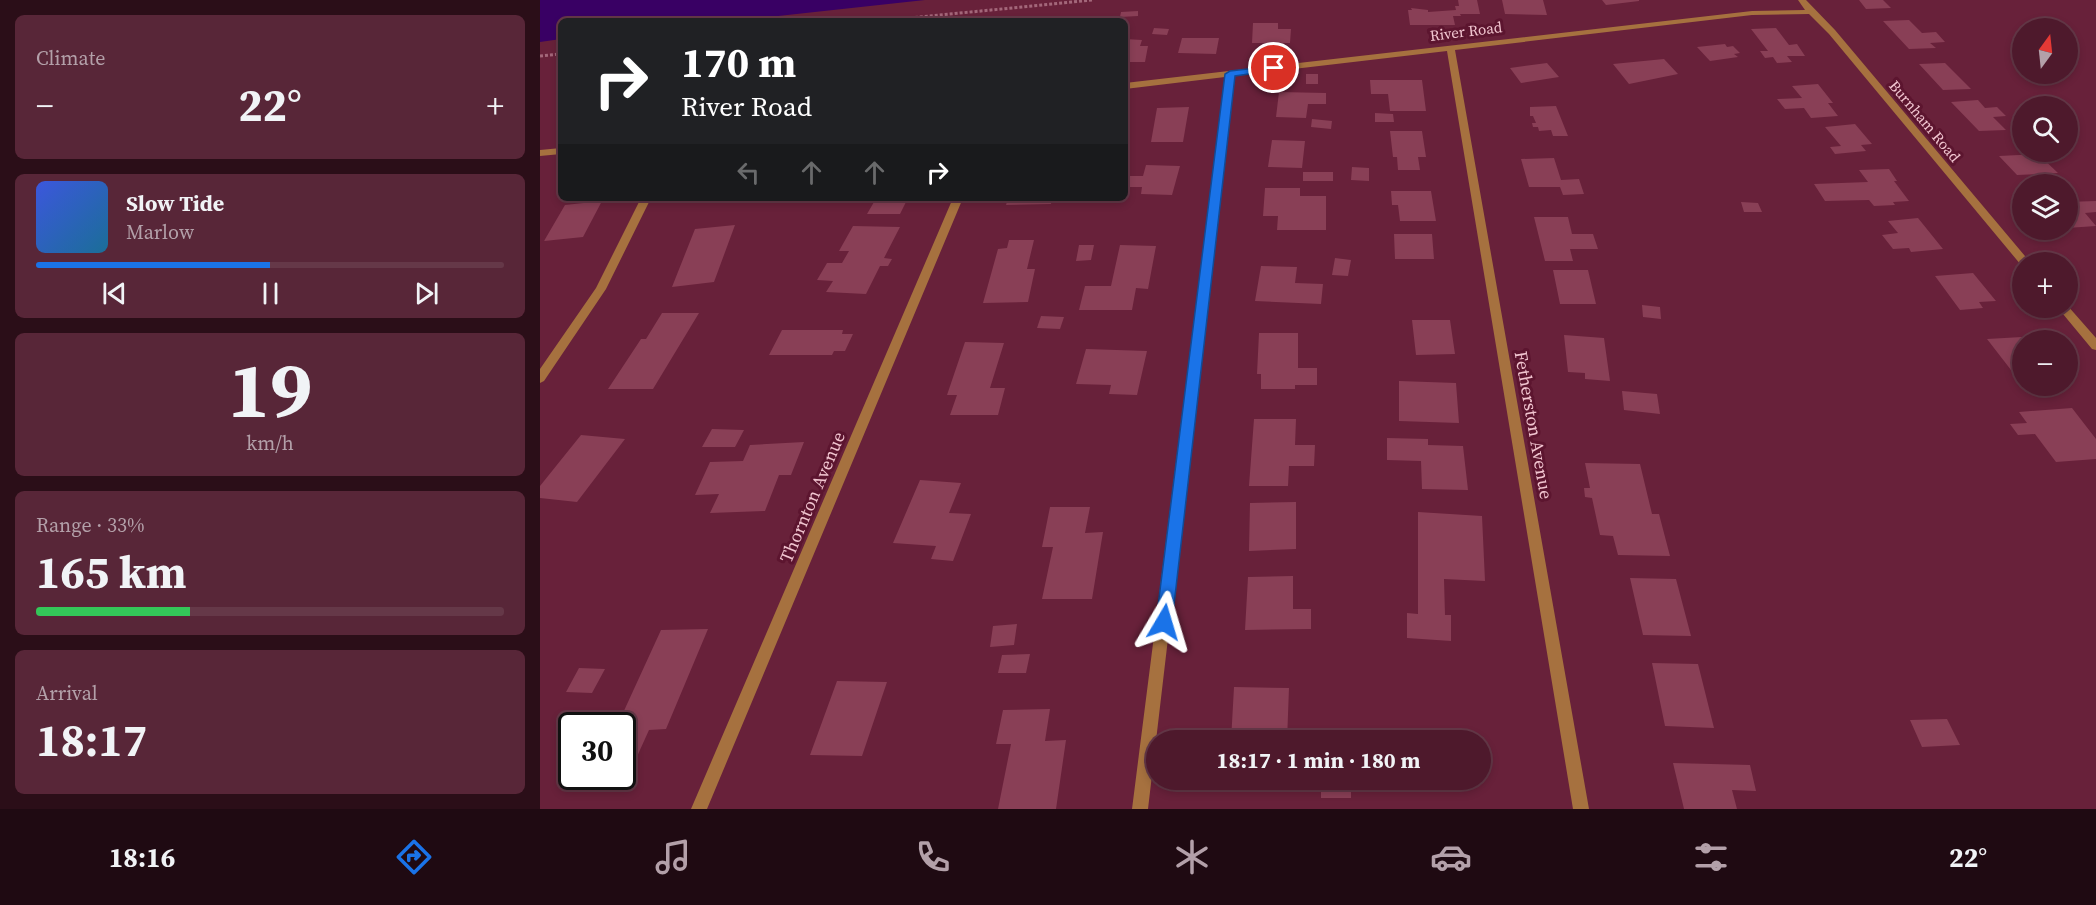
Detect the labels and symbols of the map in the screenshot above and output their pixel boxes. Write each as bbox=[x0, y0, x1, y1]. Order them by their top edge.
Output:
street label: River Road bbox=[1429, 16, 1504, 46]
north arrow bbox=[2012, 18, 2078, 84]
pin bbox=[1248, 42, 1299, 93]
street label: Burnham Road bbox=[1885, 76, 1966, 167]
street label: Fetherston Avenue bbox=[1509, 349, 1559, 501]
street label: Thornton Avenue bbox=[773, 428, 851, 566]
position arrow bbox=[1132, 590, 1196, 654]
speed limit sign: 30 bbox=[558, 712, 636, 790]

